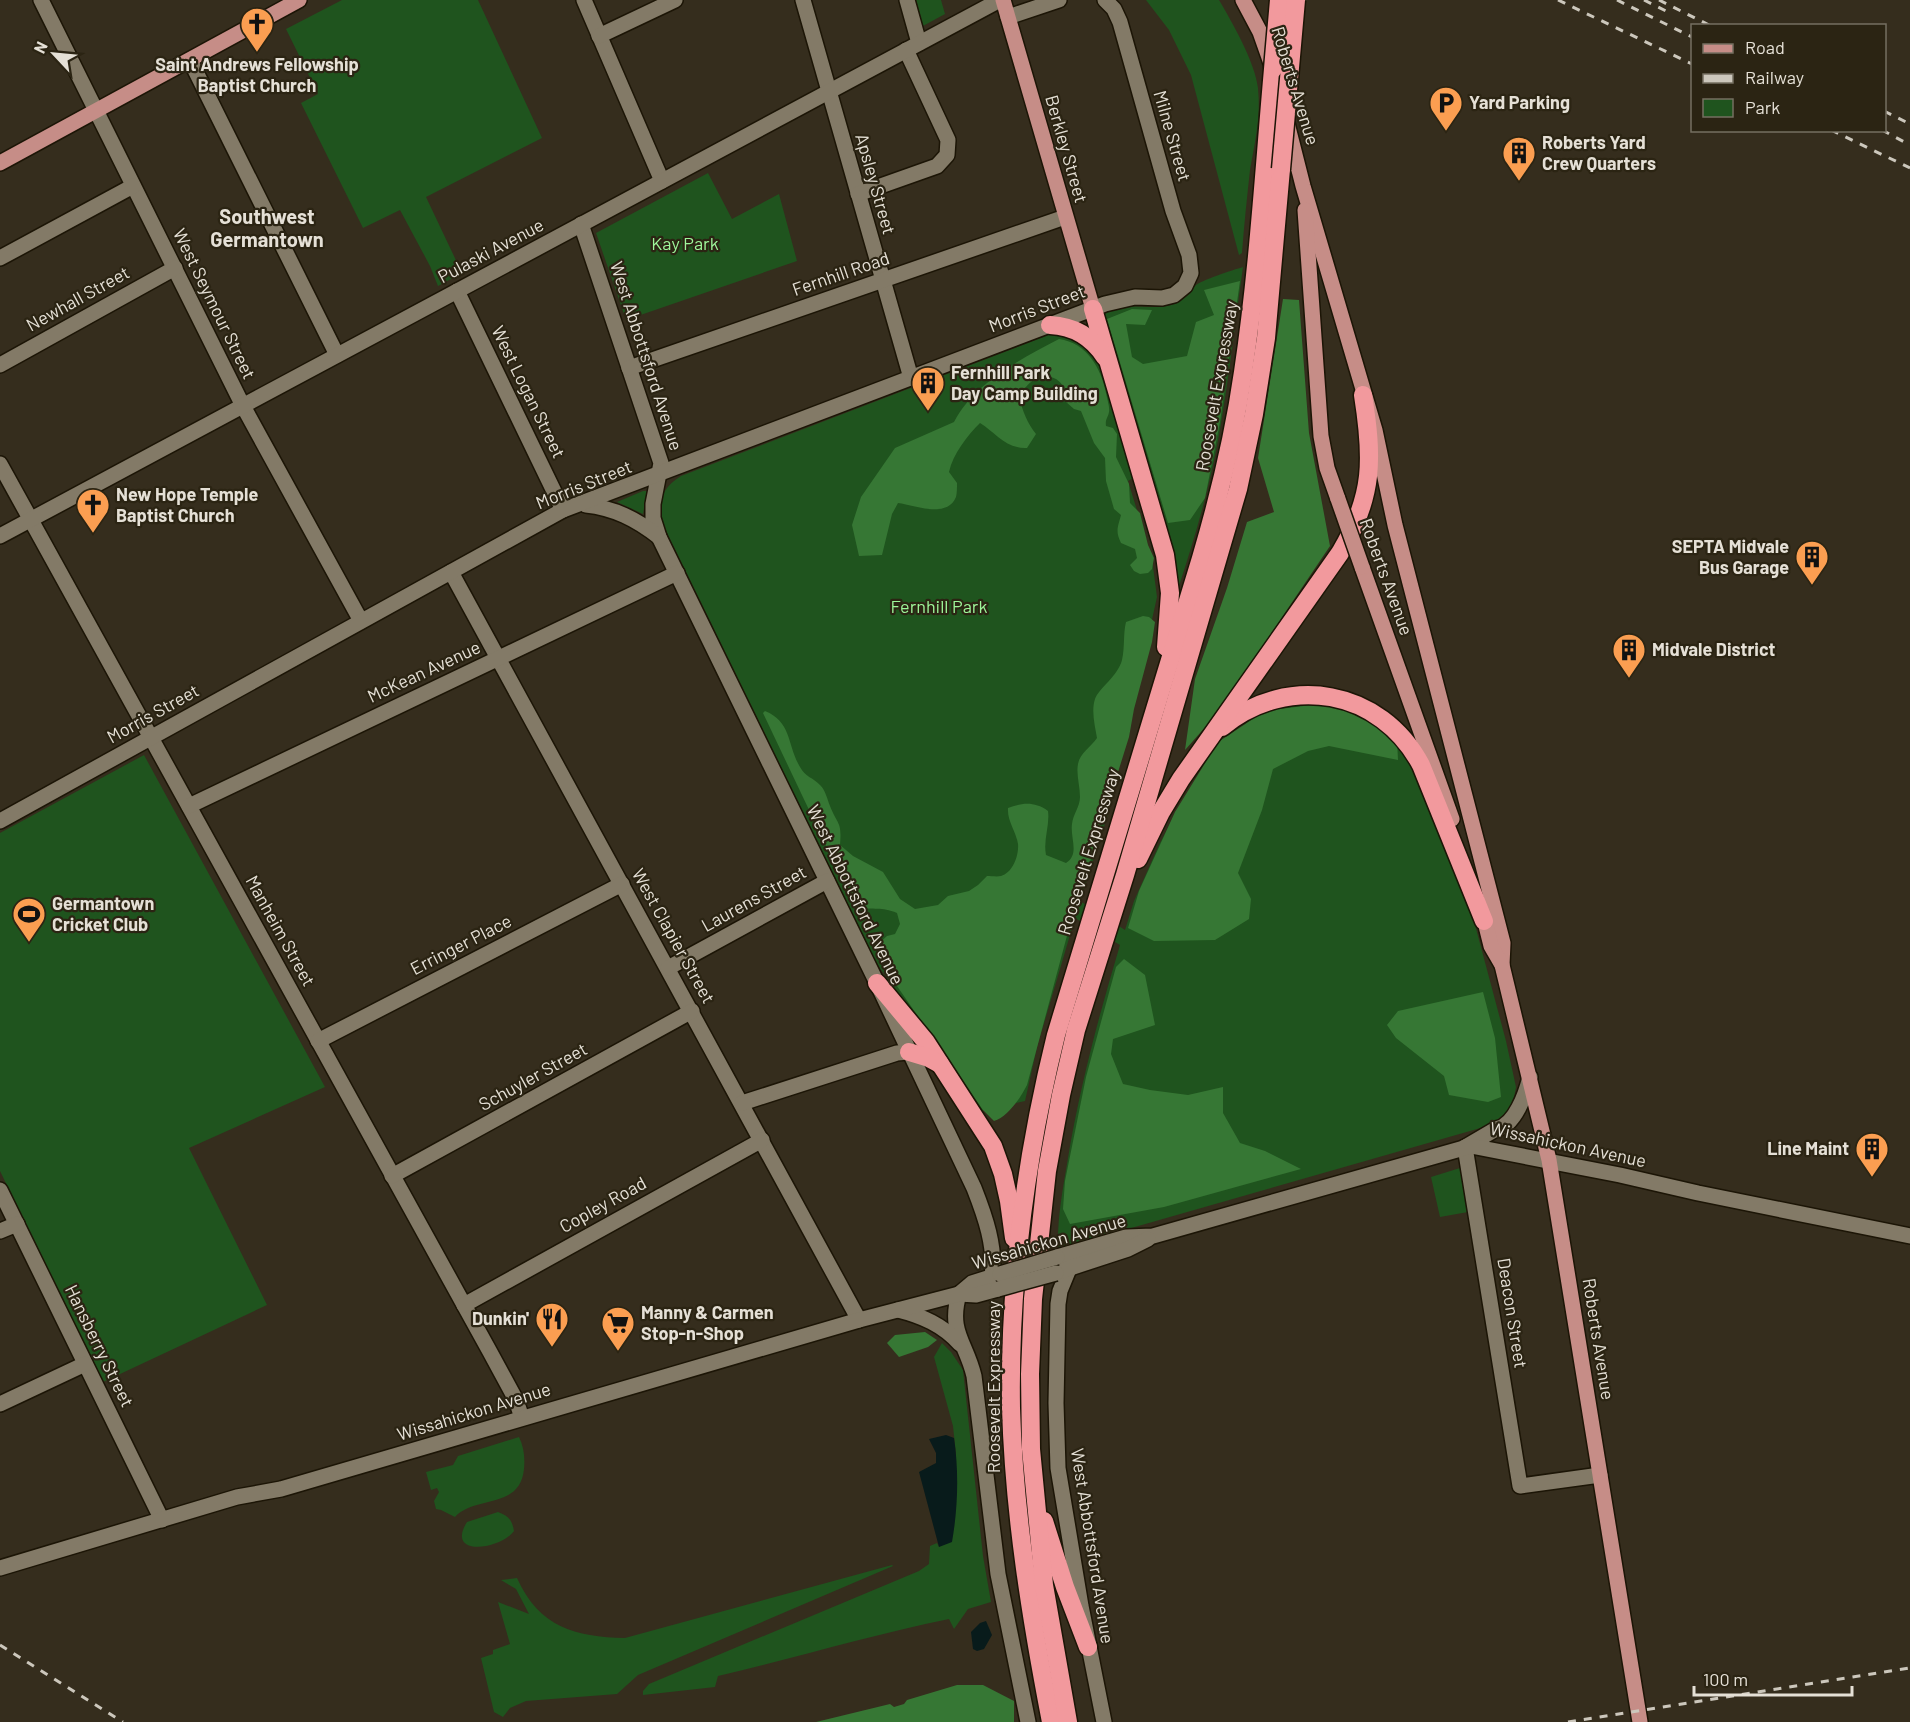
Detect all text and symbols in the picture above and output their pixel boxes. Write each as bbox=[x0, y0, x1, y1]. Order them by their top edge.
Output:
church icon: Saint Andrews Fellowship Baptist Church bbox=[239, 6, 275, 53]
north arrow bbox=[24, 24, 84, 84]
street label: Roberts Avenue bbox=[1267, 24, 1324, 148]
legend bbox=[1691, 24, 1886, 132]
text: Road bbox=[1745, 36, 1785, 58]
text: N bbox=[29, 38, 51, 56]
place label: Saint Andrews Fellowship Baptist Church bbox=[155, 53, 359, 96]
text: Railway bbox=[1745, 66, 1804, 88]
parking icon: Yard Parking bbox=[1428, 85, 1464, 132]
street label: Milne Street bbox=[1149, 88, 1196, 184]
place label: Yard Parking bbox=[1469, 91, 1570, 113]
street label: Berkley Street bbox=[1041, 92, 1093, 205]
text: Park bbox=[1745, 96, 1780, 118]
street label: Apsley Street bbox=[851, 131, 901, 237]
place label: Roberts Yard Crew Quarters bbox=[1542, 131, 1656, 174]
building icon: Roberts Yard Crew Quarters bbox=[1501, 135, 1537, 182]
district label: Southwest Germantown bbox=[210, 204, 324, 251]
street label: Pulaski Avenue bbox=[434, 213, 547, 287]
street label: West Seymour Street bbox=[169, 225, 261, 382]
park label: Kay Park bbox=[651, 232, 719, 254]
street label: Fernhill Road bbox=[789, 246, 892, 300]
street label: West Abbottsford Avenue bbox=[606, 258, 688, 453]
street label: Newhall Street bbox=[22, 261, 133, 335]
street label: Morris Street bbox=[985, 280, 1088, 337]
street label: Roosevelt Expressway bbox=[1190, 299, 1242, 473]
street label: West Logan Street bbox=[487, 322, 570, 461]
place label: Fernhill Park Day Camp Building bbox=[951, 361, 1098, 404]
building icon: Fernhill Park Day Camp Building bbox=[910, 365, 946, 412]
street label: Morris Street bbox=[532, 455, 635, 513]
place label: New Hope Temple Baptist Church bbox=[116, 483, 258, 526]
church icon: New Hope Temple Baptist Church bbox=[75, 487, 111, 534]
street label: Roberts Avenue bbox=[1356, 515, 1418, 638]
place label: SEPTA Midvale Bus Garage bbox=[1672, 535, 1789, 578]
building icon: SEPTA Midvale Bus Garage bbox=[1794, 539, 1830, 586]
park label: Fernhill Park bbox=[891, 595, 987, 617]
building icon: Midvale District bbox=[1611, 632, 1647, 679]
street label: McKean Avenue bbox=[364, 635, 484, 707]
place label: Midvale District bbox=[1652, 638, 1776, 660]
street label: Morris Street bbox=[103, 679, 202, 747]
street label: Roosevelt Expressway bbox=[1052, 766, 1124, 938]
street label: West Abbottsford Avenue bbox=[803, 801, 909, 988]
street label: Laurens Street bbox=[697, 860, 810, 936]
street label: West Clapier Street bbox=[628, 864, 720, 1007]
street label: Manheim Street bbox=[241, 871, 320, 990]
place label: Germantown Cricket Club bbox=[52, 892, 154, 935]
sports icon: Germantown Cricket Club bbox=[11, 896, 47, 943]
street label: Erringer Place bbox=[406, 909, 515, 979]
street label: Schuyler Street bbox=[474, 1037, 591, 1115]
street label: Wissahickon Avenue bbox=[1488, 1117, 1648, 1171]
building icon: Line Maint bbox=[1854, 1131, 1890, 1178]
place label: Line Maint bbox=[1767, 1137, 1849, 1159]
street label: Copley Road bbox=[555, 1171, 650, 1237]
street label: Wissahickon Avenue bbox=[969, 1209, 1128, 1274]
street label: Deacon Street bbox=[1493, 1256, 1533, 1370]
street label: Roberts Avenue bbox=[1579, 1276, 1619, 1401]
street label: Hansberry Street bbox=[61, 1281, 139, 1410]
restaurant icon: Dunkin' bbox=[534, 1301, 570, 1348]
place label: Manny & Carmen Stop-n-Shop bbox=[641, 1301, 774, 1344]
street label: Roosevelt Expressway bbox=[982, 1301, 1004, 1473]
supermarket icon: Manny & Carmen Stop-n-Shop bbox=[600, 1305, 636, 1352]
place label: Dunkin' bbox=[472, 1307, 529, 1329]
street label: Wissahickon Avenue bbox=[394, 1377, 553, 1445]
street label: West Abbottsford Avenue bbox=[1067, 1447, 1119, 1645]
scale bar bbox=[1694, 1659, 1852, 1697]
text: 100 m bbox=[1703, 1668, 1748, 1690]

